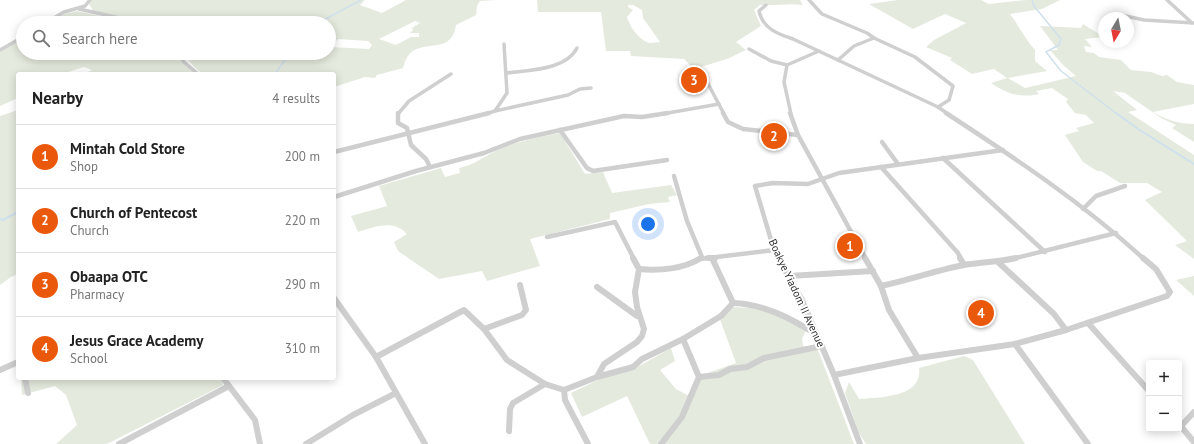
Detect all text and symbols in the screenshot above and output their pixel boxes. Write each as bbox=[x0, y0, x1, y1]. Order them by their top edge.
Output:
north arrow bbox=[1098, 12, 1134, 48]
search box bbox=[16, 16, 336, 60]
icon: search bbox=[30, 27, 52, 49]
text: Search here bbox=[62, 29, 138, 48]
pin: 3 bbox=[681, 65, 707, 95]
text: Nearby bbox=[32, 87, 83, 109]
text: 4 results bbox=[272, 90, 320, 107]
pin: 2 bbox=[761, 121, 787, 151]
text: Mintah Cold Store bbox=[70, 139, 185, 158]
text: 1 bbox=[41, 148, 49, 165]
text: 200 m bbox=[285, 148, 320, 165]
text: Shop bbox=[70, 158, 98, 175]
text: Church of Pentecost bbox=[70, 203, 197, 222]
text: 2 bbox=[41, 212, 49, 229]
text: 220 m bbox=[285, 212, 320, 229]
your location bbox=[638, 214, 658, 234]
text: Church bbox=[70, 222, 109, 239]
pin: 1 bbox=[837, 231, 863, 261]
street label: Boakye Yiadom II Avenue bbox=[766, 237, 828, 350]
text: Obaapa OTC bbox=[70, 267, 148, 286]
text: 3 bbox=[41, 276, 49, 293]
text: 290 m bbox=[285, 276, 320, 293]
text: Pharmacy bbox=[70, 286, 124, 303]
pin: 4 bbox=[968, 298, 994, 328]
text: Jesus Grace Academy bbox=[70, 331, 204, 350]
text: 4 bbox=[41, 340, 49, 357]
text: 310 m bbox=[285, 340, 320, 357]
text: School bbox=[70, 350, 108, 367]
map controls bbox=[1146, 360, 1182, 432]
button: + bbox=[1146, 360, 1182, 396]
button: − bbox=[1146, 396, 1182, 432]

